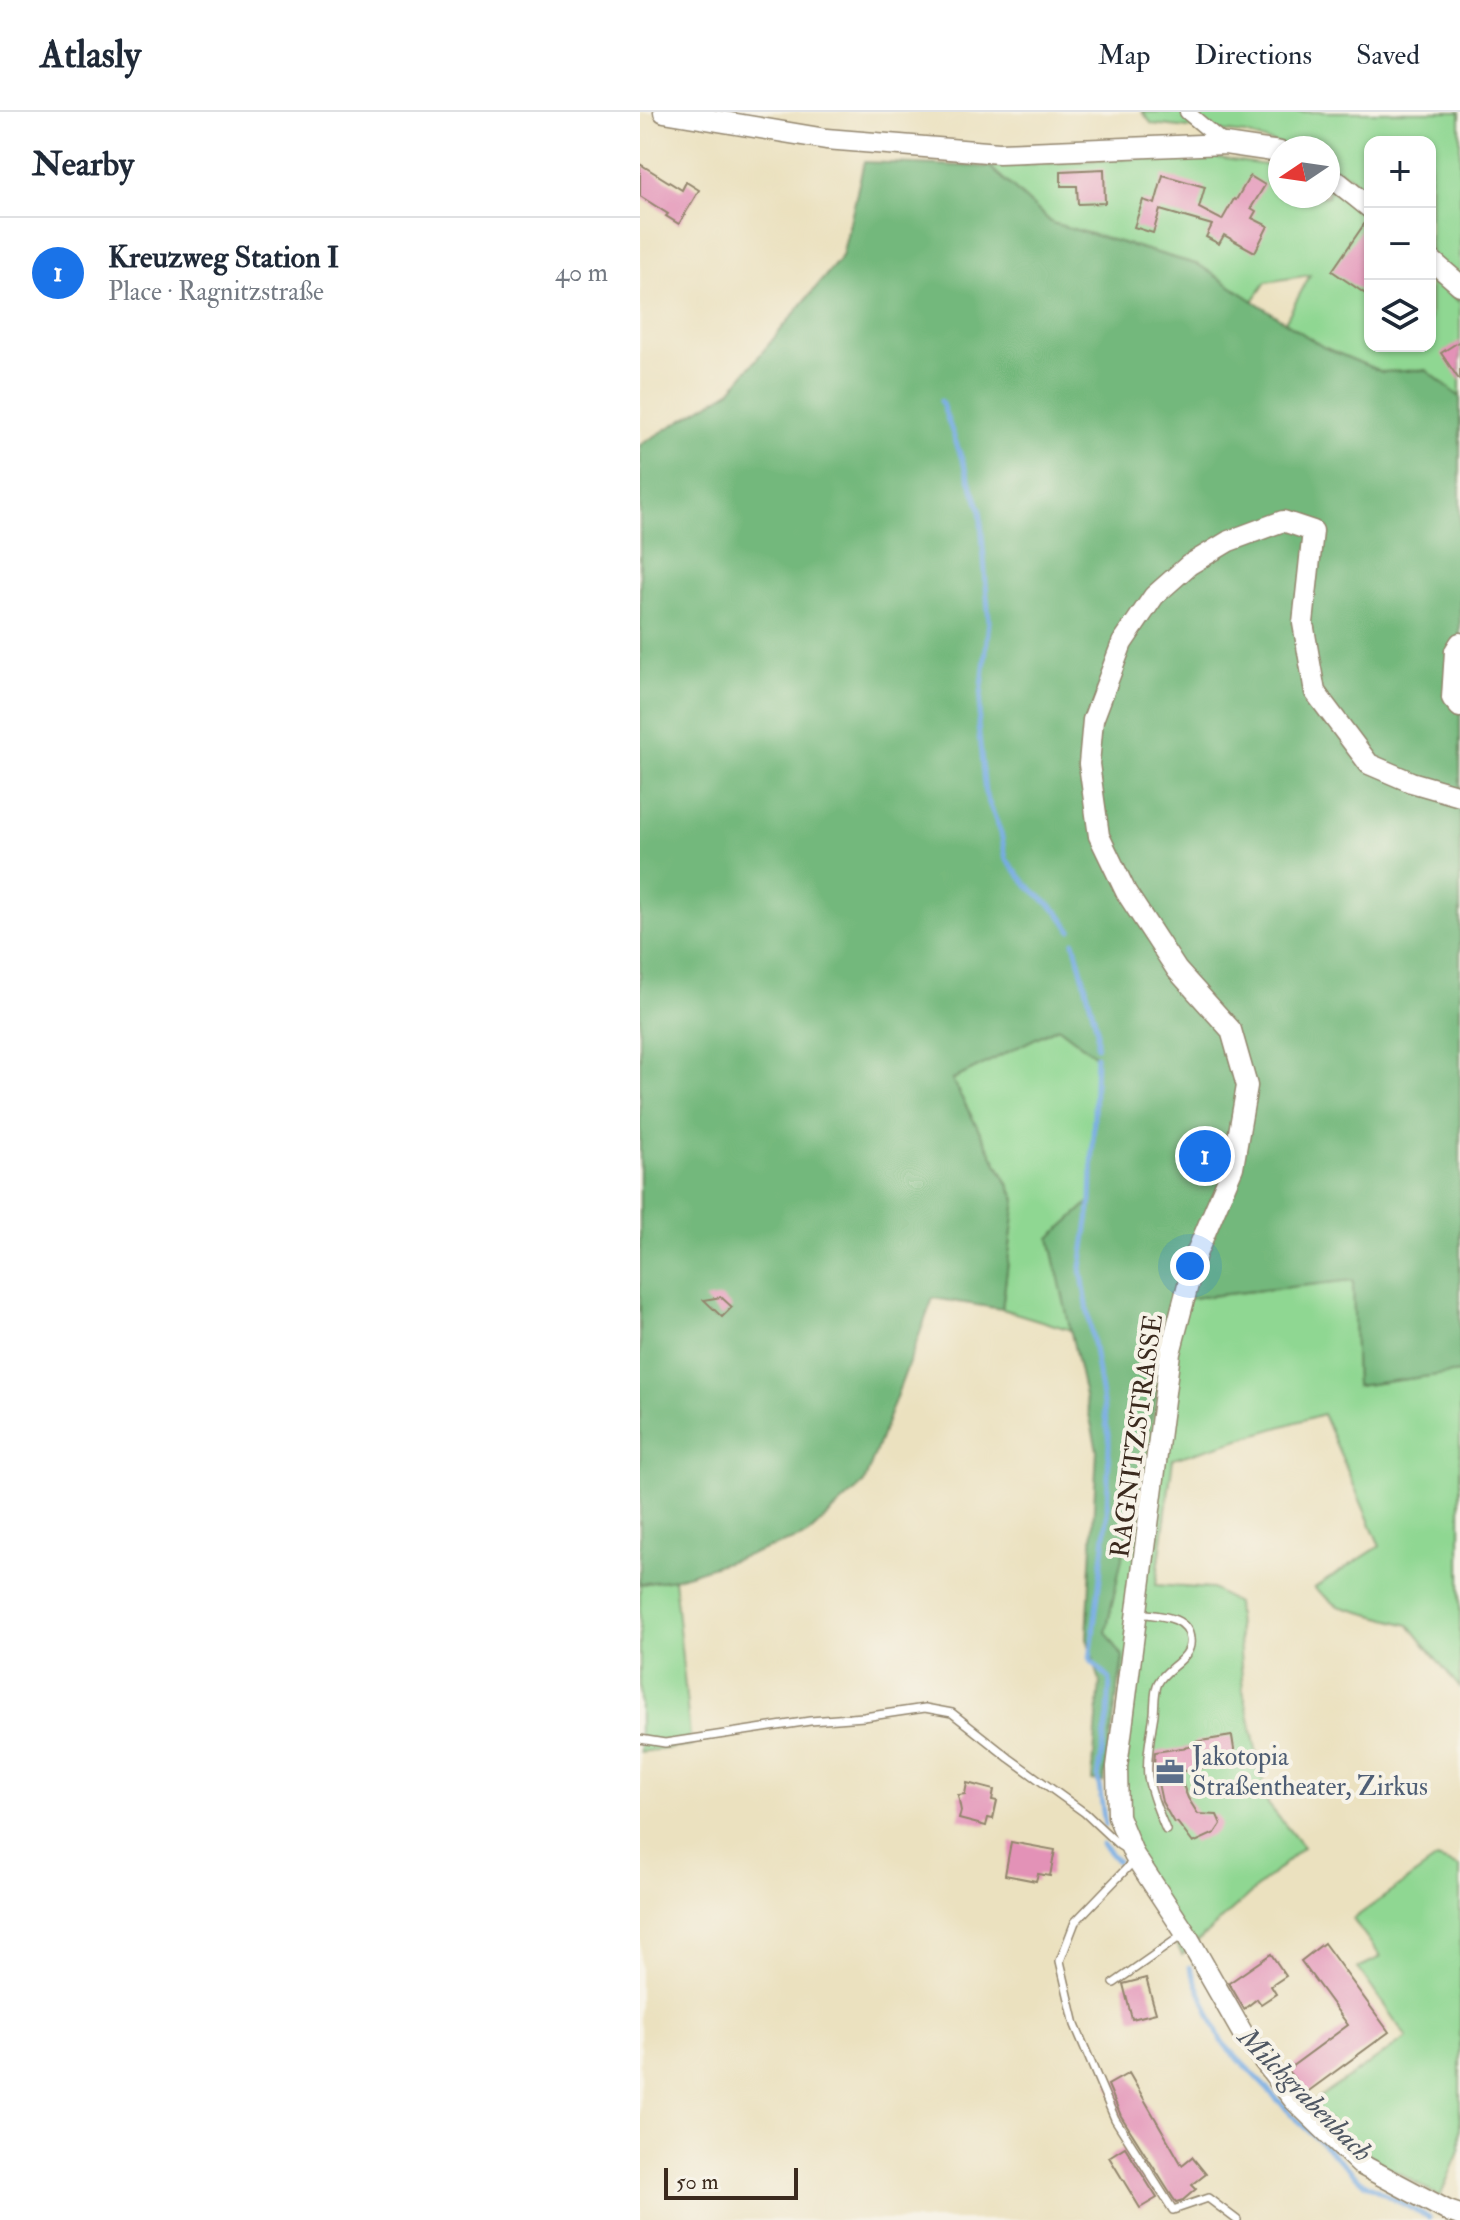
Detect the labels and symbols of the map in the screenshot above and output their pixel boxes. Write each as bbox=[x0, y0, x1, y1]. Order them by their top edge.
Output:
north arrow bbox=[1268, 136, 1340, 208]
pin: 1 bbox=[1179, 1126, 1231, 1186]
your location bbox=[1170, 1246, 1210, 1286]
street label: RAGNITZSTRASSE bbox=[1104, 1312, 1170, 1560]
place label: Jakotopia Straßentheater, Zirkus bbox=[1191, 1741, 1428, 1803]
office icon: Jakotopia Straßentheater, Zirkus bbox=[1155, 1757, 1185, 1787]
water label: Milchgrabenbach bbox=[1229, 2019, 1380, 2170]
scale bar bbox=[664, 2164, 798, 2200]

